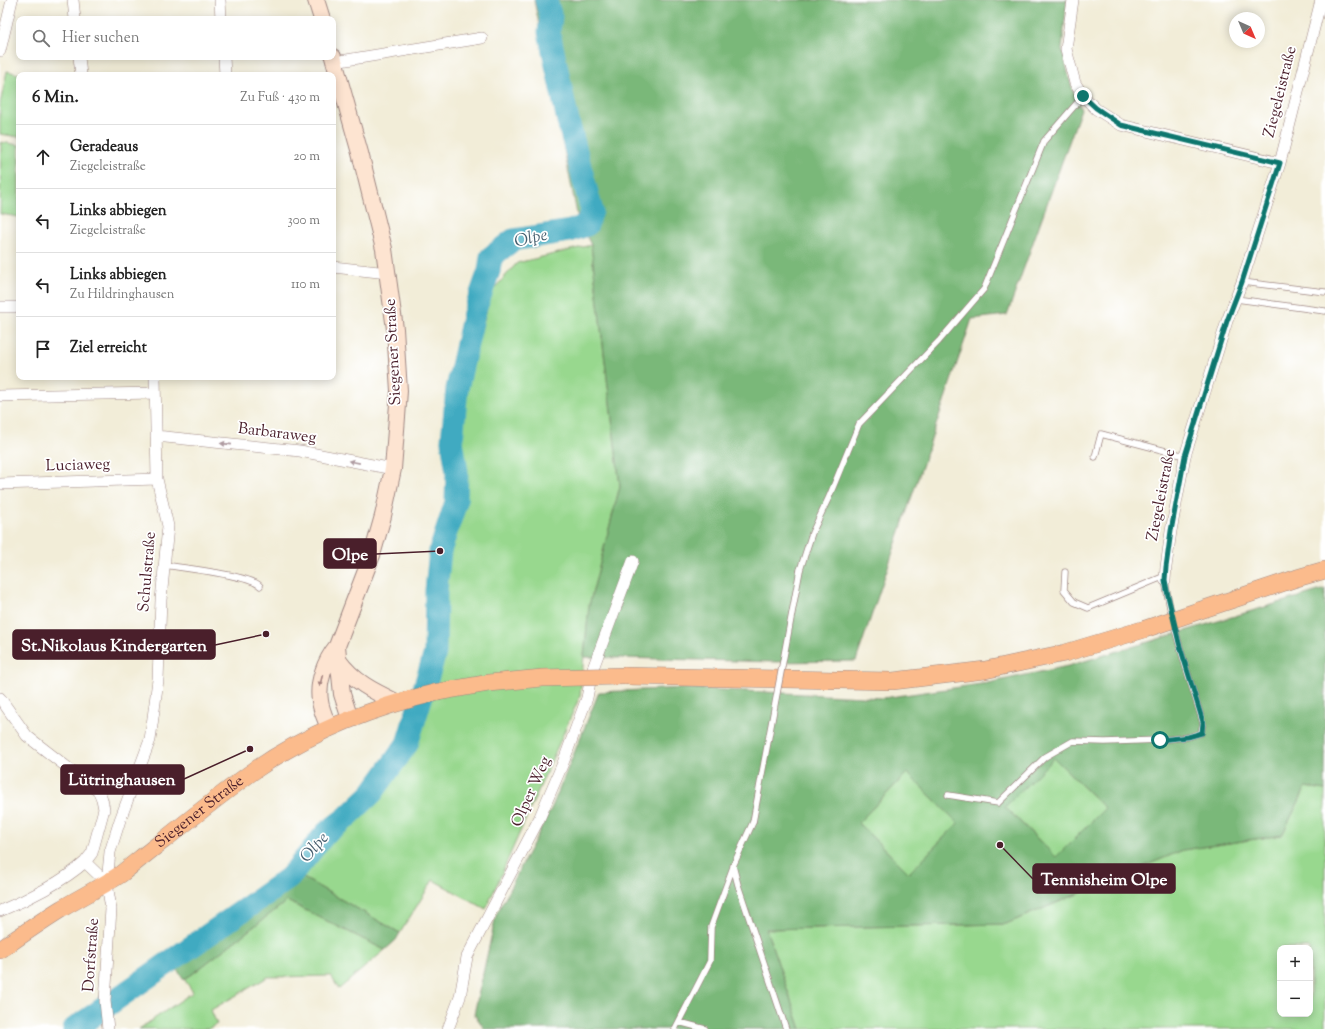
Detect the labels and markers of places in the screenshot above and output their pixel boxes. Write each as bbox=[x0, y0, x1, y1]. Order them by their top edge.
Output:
callout: Olpe bbox=[324, 539, 376, 568]
callout: St.Nikolaus Kindergarten bbox=[13, 630, 215, 659]
callout: Lütringhausen bbox=[61, 765, 184, 794]
callout: Tennisheim Olpe bbox=[1033, 864, 1175, 893]

